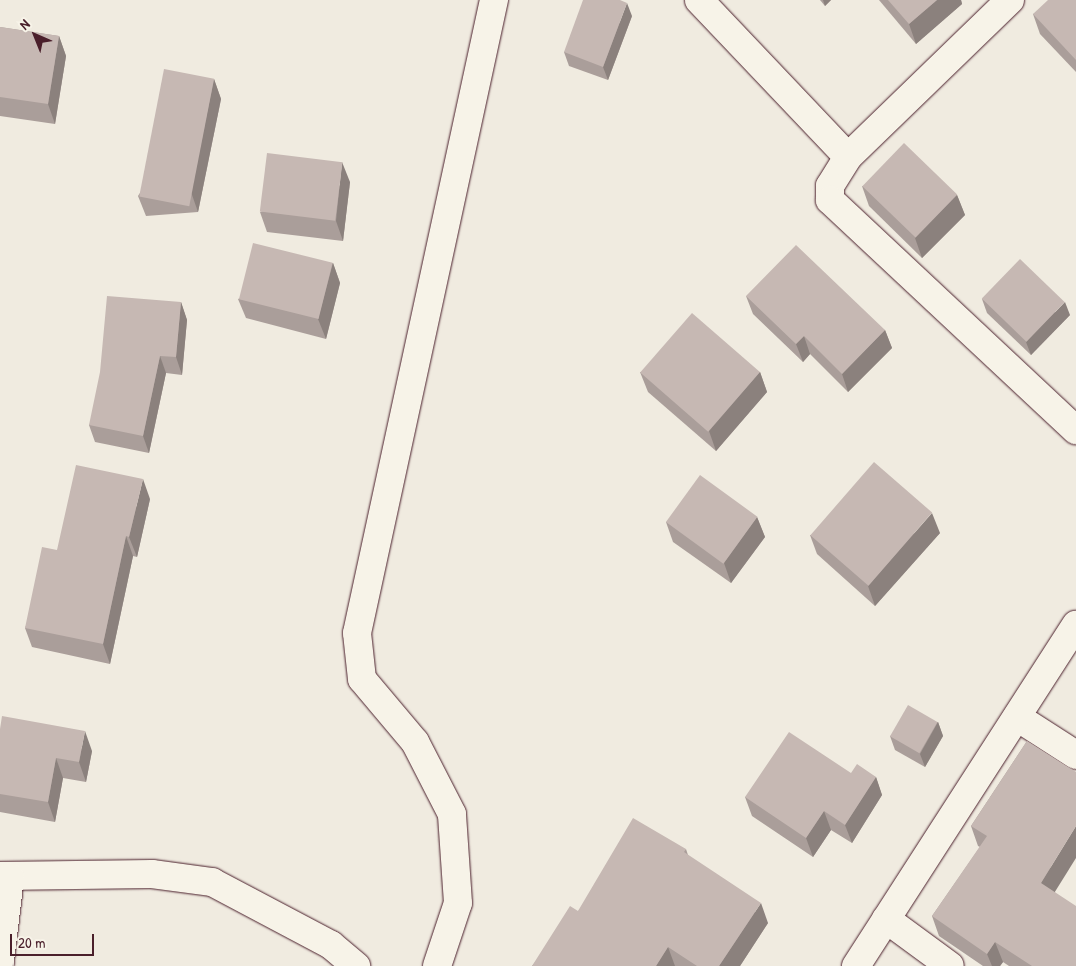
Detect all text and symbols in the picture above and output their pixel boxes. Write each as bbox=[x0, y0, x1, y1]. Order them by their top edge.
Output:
north arrow bbox=[10, 10, 60, 60]
text: N bbox=[15, 14, 34, 33]
scale bar bbox=[12, 924, 96, 956]
text: 20 m bbox=[18, 932, 45, 953]

